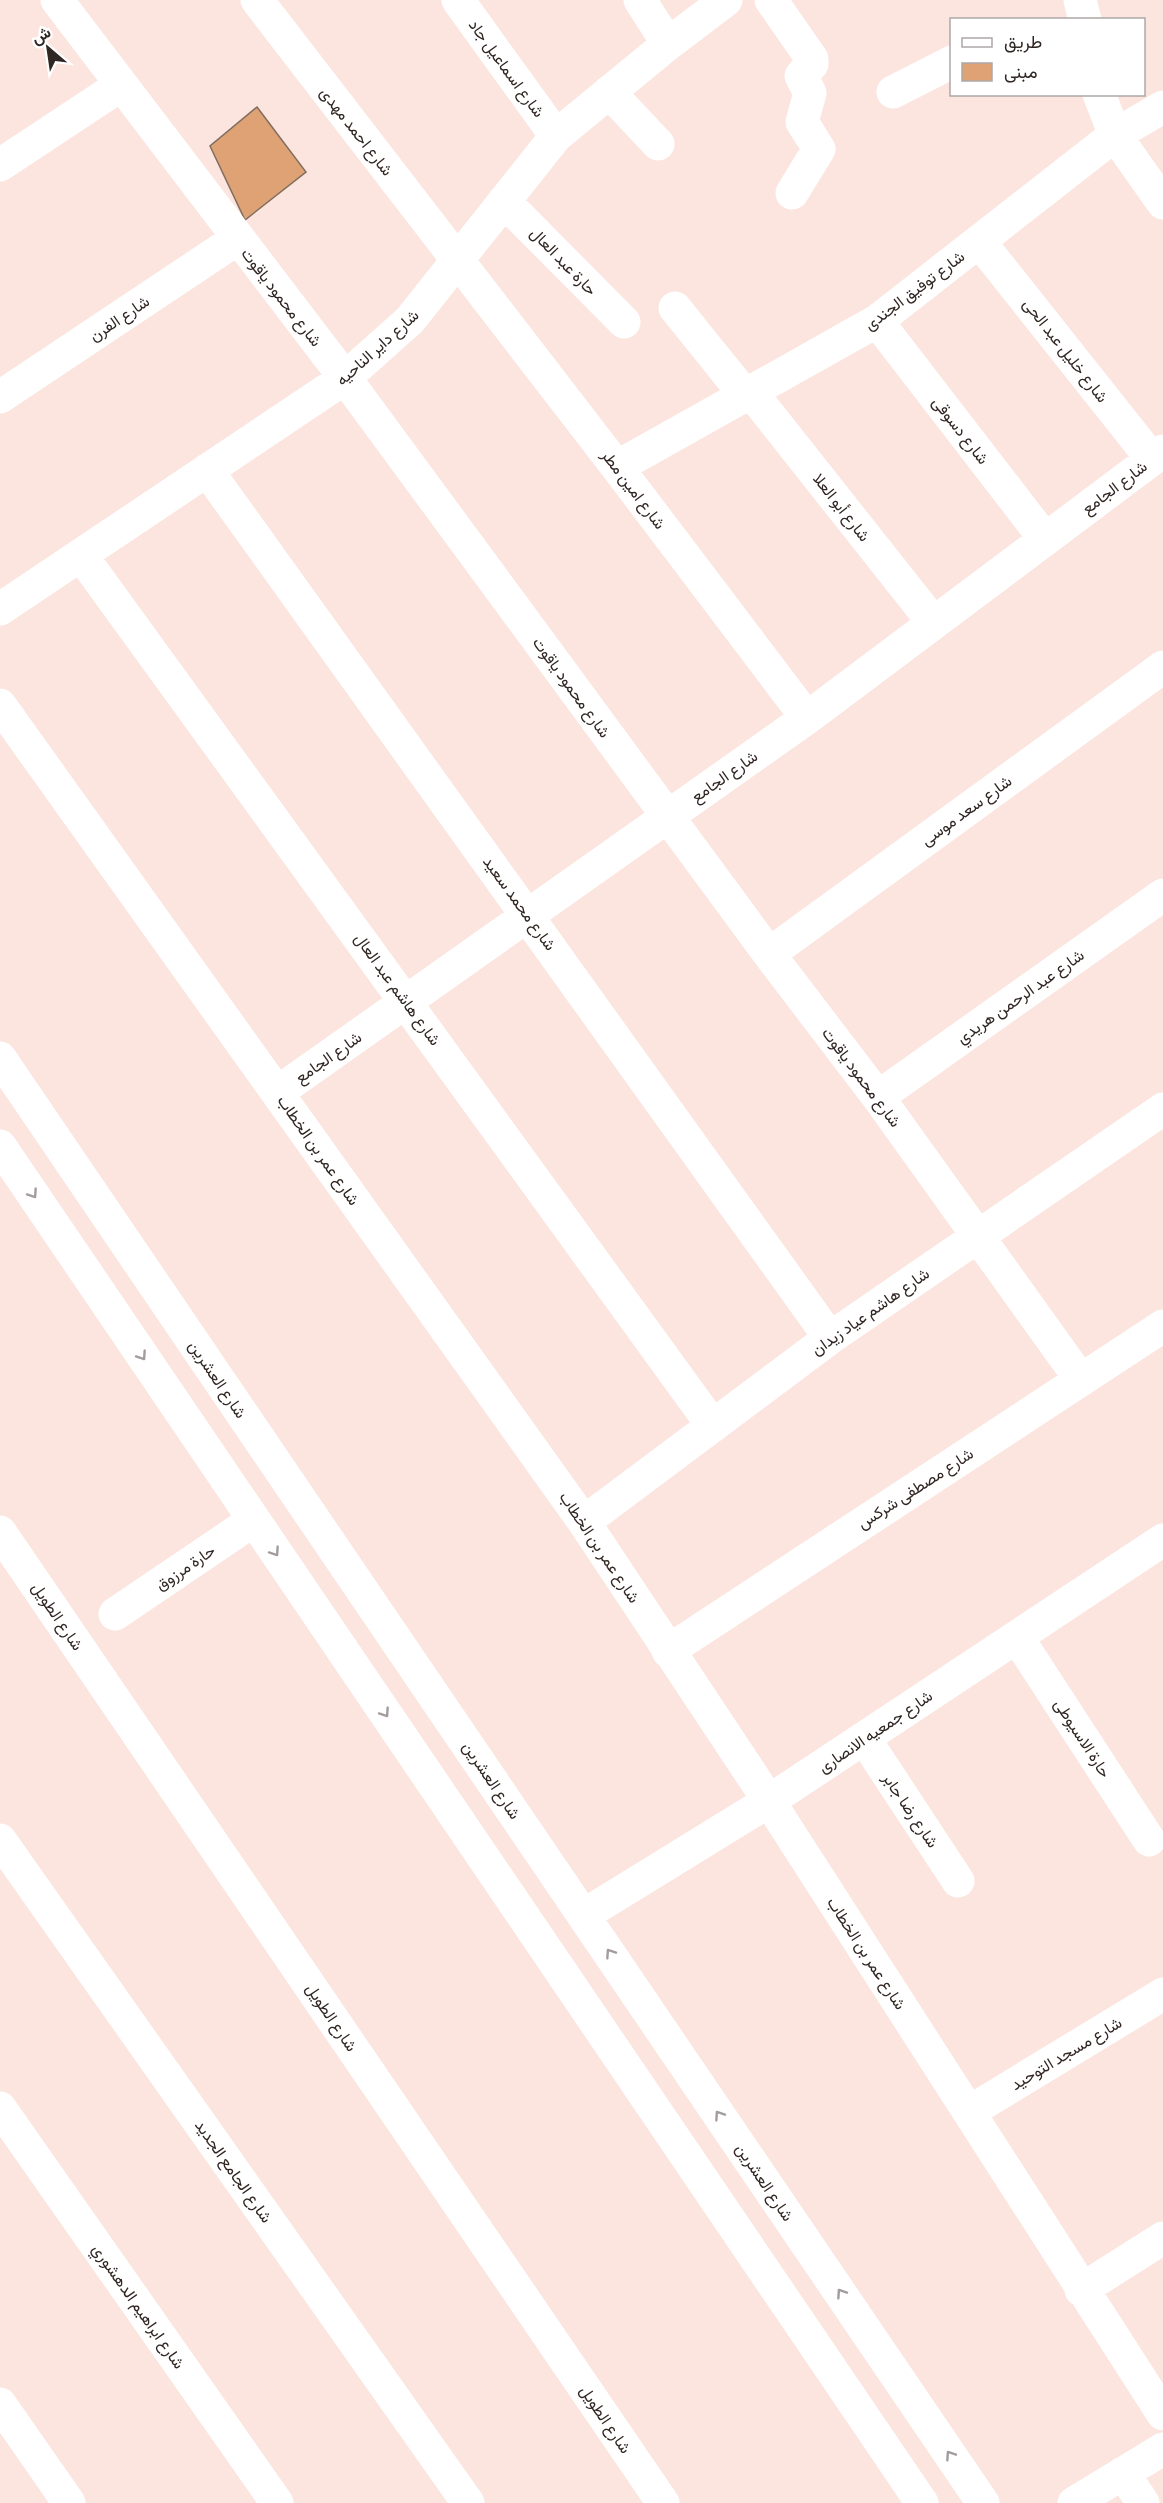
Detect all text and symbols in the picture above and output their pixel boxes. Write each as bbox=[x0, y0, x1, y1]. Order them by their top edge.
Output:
street label: شارع اسماعيل جاد bbox=[463, 15, 549, 122]
north arrow bbox=[18, 18, 78, 78]
legend bbox=[950, 18, 1145, 96]
text: ش bbox=[27, 21, 54, 48]
text: طريق bbox=[1004, 30, 1042, 53]
text: مبنى bbox=[1004, 60, 1038, 83]
street label: شارع احمد مهدى bbox=[315, 83, 398, 181]
street label: حارة عبد العال bbox=[526, 223, 602, 300]
street label: شارع محمود ياقوت bbox=[236, 244, 327, 351]
street label: شارع توفيق الجندى bbox=[860, 246, 969, 336]
street label: شارع الفرن bbox=[85, 291, 154, 347]
street label: شارع خليل عبد الحى bbox=[1018, 294, 1113, 407]
street label: شارع داير الناحيه bbox=[332, 305, 424, 391]
street label: شارع دسوقى bbox=[927, 392, 994, 469]
street label: شارع امين مطر bbox=[595, 445, 670, 534]
street label: شارع الجامع bbox=[1077, 456, 1152, 520]
street label: شارع أبو العلا bbox=[808, 469, 875, 546]
street label: شارع محمود ياقوت bbox=[527, 633, 615, 742]
street label: شارع الجامع bbox=[687, 746, 762, 808]
street label: شارع سعد موسى bbox=[917, 770, 1017, 851]
street label: شارع محمد سعيد bbox=[477, 852, 561, 955]
street label: شارع هاشم عبد العال bbox=[349, 929, 446, 1050]
street label: شارع عبد الرحمن هريدي bbox=[952, 945, 1090, 1051]
street label: شارع محمود ياقوت bbox=[816, 1023, 906, 1132]
street label: شارع الجامع bbox=[291, 1027, 366, 1089]
street label: شارع عمر بن الخطاب bbox=[272, 1091, 364, 1210]
one-way arrow bbox=[26, 1188, 37, 1199]
street label: شارع هاشم عياد زيدان bbox=[807, 1263, 934, 1361]
street label: شارع العشرين bbox=[183, 1336, 251, 1423]
one-way arrow bbox=[135, 1349, 146, 1360]
street label: شارع مصطفى شركس bbox=[853, 1443, 978, 1535]
street label: شارع عمر بن الخطاب bbox=[554, 1488, 645, 1608]
street label: حارة مرزوق bbox=[151, 1540, 219, 1595]
one-way arrow bbox=[268, 1545, 279, 1556]
street label: شارع الطويل bbox=[26, 1578, 88, 1655]
street label: شارع جمعيه الانصارى bbox=[814, 1685, 937, 1778]
street label: حارة الاسيوطى bbox=[1049, 1695, 1116, 1782]
one-way arrow bbox=[378, 1706, 389, 1717]
street label: شارع العشرين bbox=[457, 1737, 525, 1824]
street label: شارع رضا جابر bbox=[876, 1768, 943, 1852]
street label: شارع عمر بن الخطاب bbox=[822, 1893, 911, 2014]
one-way arrow bbox=[606, 1949, 617, 1960]
street label: شارع الطويل bbox=[300, 1979, 362, 2056]
street label: شارع مسجد التوحيد bbox=[1007, 2012, 1126, 2096]
one-way arrow bbox=[715, 2110, 726, 2121]
street label: شارع الجامع الجديد bbox=[189, 2116, 277, 2228]
street label: شارع العشرين bbox=[730, 2139, 798, 2226]
street label: شارع ابراهيم الدهشوري bbox=[85, 2240, 190, 2375]
one-way arrow bbox=[837, 2289, 848, 2300]
street label: شارع الطويل bbox=[574, 2381, 636, 2458]
one-way arrow bbox=[946, 2450, 957, 2461]

